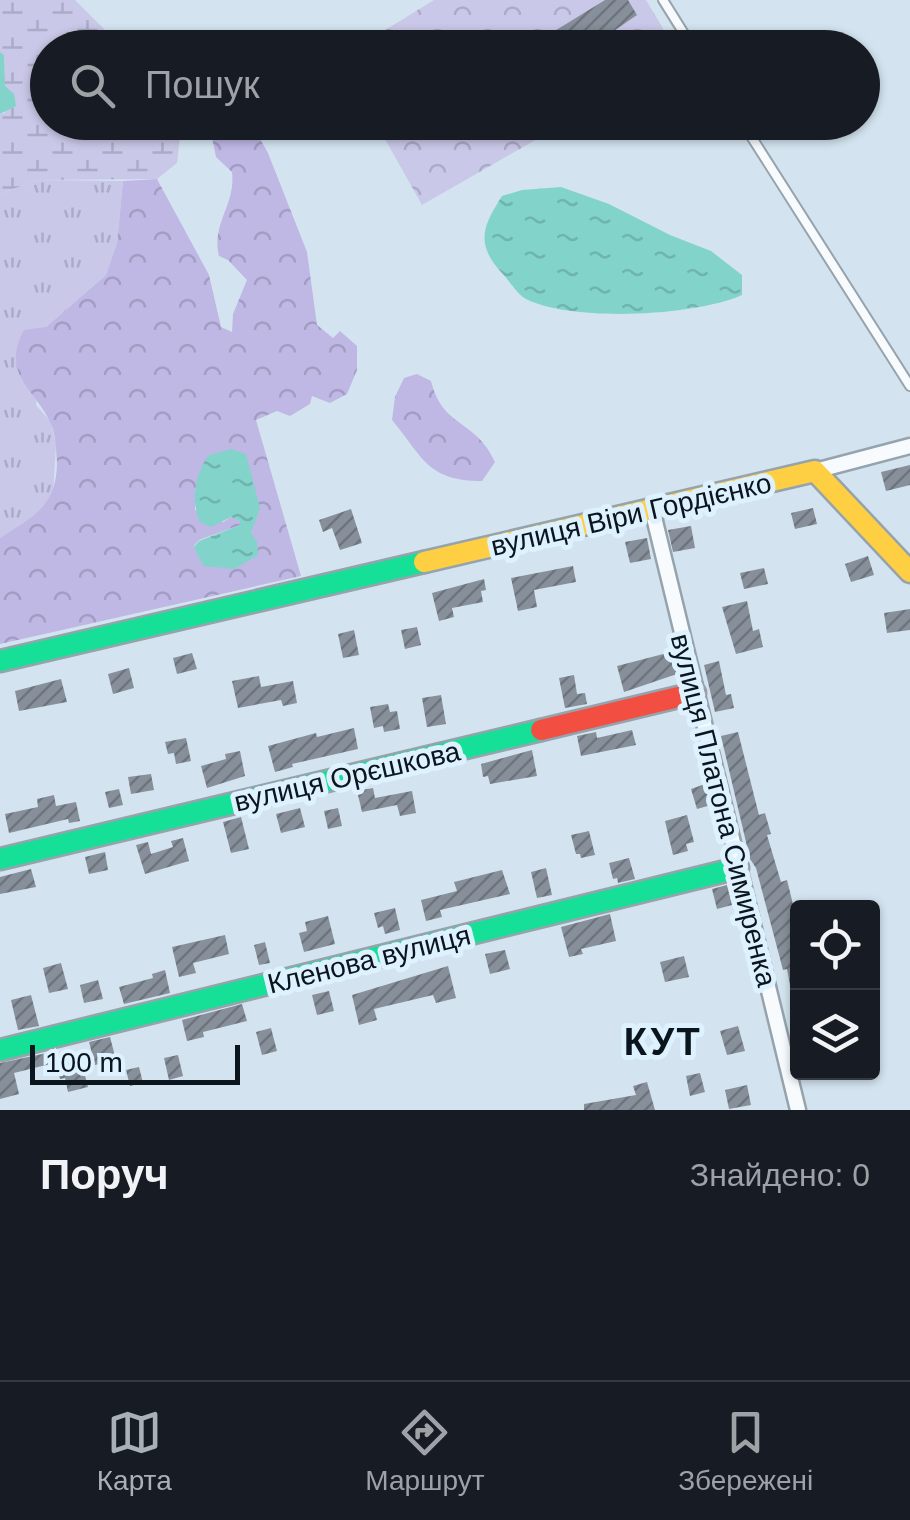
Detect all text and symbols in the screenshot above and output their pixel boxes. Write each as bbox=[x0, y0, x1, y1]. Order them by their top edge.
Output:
search box bbox=[30, 30, 880, 140]
icon: search bbox=[65, 58, 120, 113]
text: Пошук bbox=[145, 64, 260, 106]
street label: вулиця Віри Гордієнко bbox=[488, 467, 774, 562]
street label: вулиця Платона Симиренка bbox=[665, 630, 783, 990]
street label: вулиця Орєшкова bbox=[231, 735, 464, 818]
map controls bbox=[790, 900, 880, 1080]
button: locate bbox=[790, 900, 880, 990]
street label: Кленова вулиця bbox=[264, 919, 474, 1000]
button: layers bbox=[790, 990, 880, 1080]
district label: КУТ bbox=[624, 1021, 702, 1063]
scale bar bbox=[30, 1040, 240, 1084]
text: 100 m bbox=[45, 1047, 123, 1078]
text: Поруч bbox=[40, 1151, 169, 1198]
text: Знайдено: 0 bbox=[690, 1157, 870, 1193]
tab: Карта bbox=[97, 1405, 172, 1497]
tab: Маршрут bbox=[365, 1405, 485, 1497]
tab: Збережені bbox=[678, 1405, 813, 1497]

